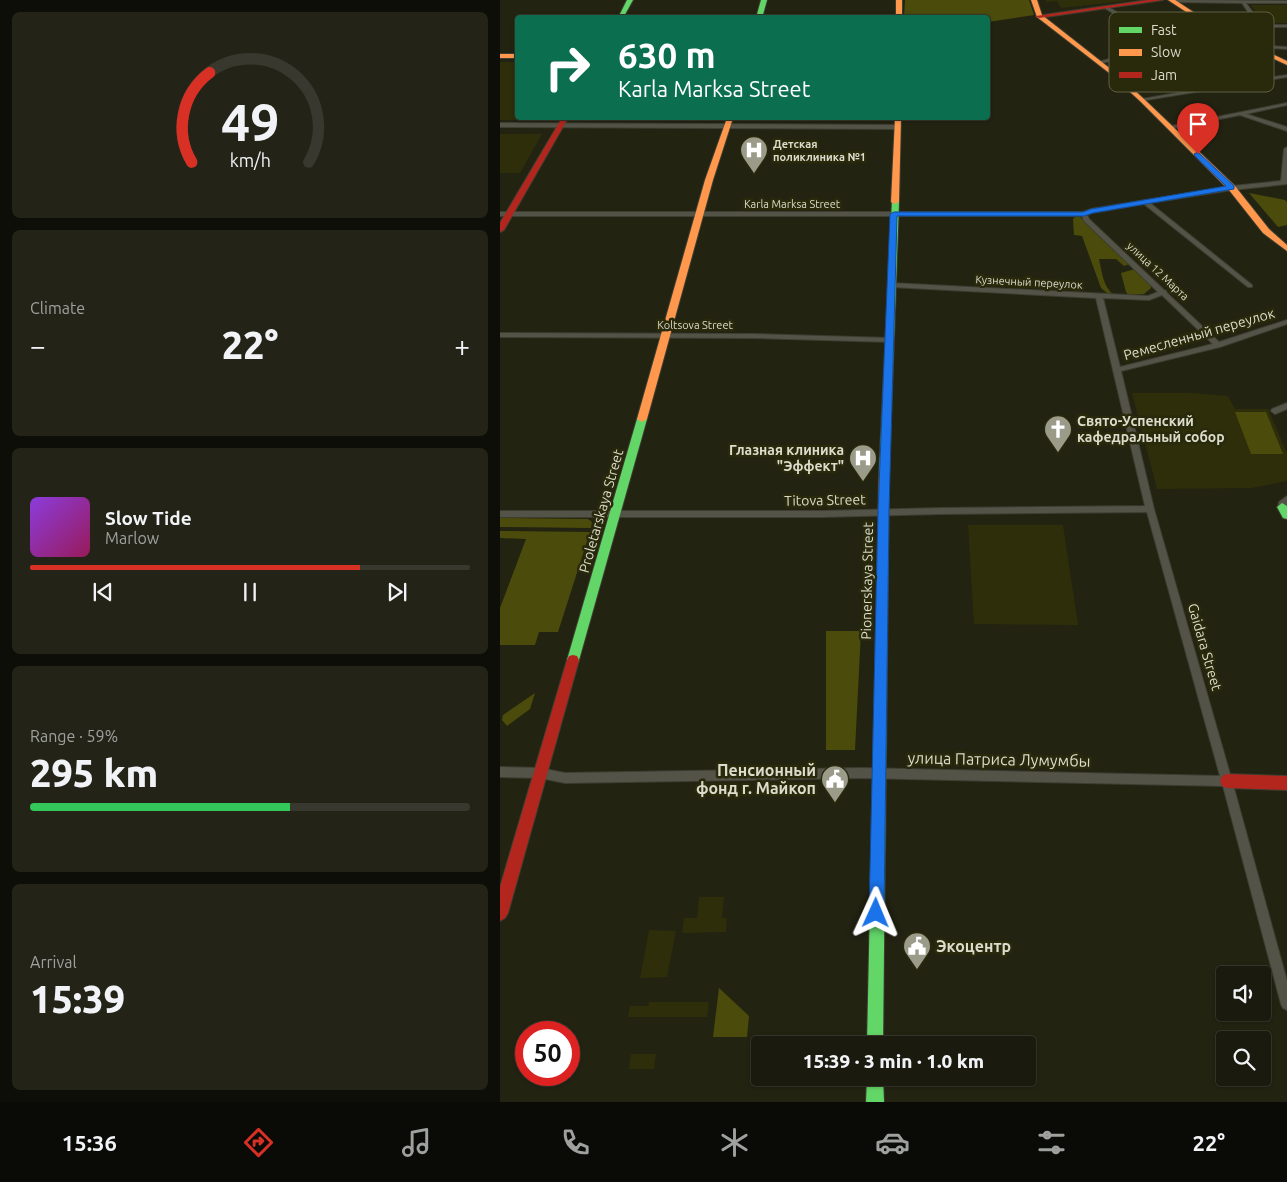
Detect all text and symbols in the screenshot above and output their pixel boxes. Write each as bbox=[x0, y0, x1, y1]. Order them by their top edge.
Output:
legend bbox=[1109, 12, 1274, 92]
text: Fast bbox=[1151, 22, 1177, 38]
icon: right bbox=[535, 35, 600, 100]
text: 630 m bbox=[618, 35, 716, 75]
text: Slow bbox=[1151, 44, 1181, 60]
text: Jam bbox=[1151, 67, 1177, 83]
text: Karla Marksa Street bbox=[618, 76, 810, 101]
text: 49 bbox=[221, 93, 279, 151]
pin bbox=[1177, 103, 1219, 154]
icon: arrive bbox=[1184, 110, 1212, 138]
hospital icon: Детская поликлиника №1 bbox=[739, 135, 769, 174]
place label: Детская поликлиника №1 bbox=[773, 138, 866, 163]
text: km/h bbox=[229, 150, 271, 170]
street label: Karla Marksa Street bbox=[744, 198, 841, 210]
street label: улица 12 Марта bbox=[1125, 239, 1191, 303]
street label: Кузнечный переулок bbox=[975, 273, 1083, 291]
text: Climate bbox=[30, 299, 85, 317]
street label: Ремесленный переулок bbox=[1122, 305, 1276, 363]
street label: Koltsova Street bbox=[657, 319, 733, 331]
text: 22° bbox=[222, 324, 278, 366]
text: − bbox=[30, 330, 46, 361]
text: + bbox=[454, 330, 470, 361]
place label: Свято-Успенский кафедральный собор bbox=[1077, 413, 1225, 445]
church icon: Свято-Успенский кафедральный собор bbox=[1043, 414, 1073, 453]
place label: Глазная клиника "Эффект" bbox=[729, 442, 844, 474]
hospital icon: Глазная клиника "Эффект" bbox=[848, 443, 878, 482]
street label: Proletarskaya Street bbox=[576, 447, 626, 575]
street label: Titova Street bbox=[784, 491, 866, 509]
text: Slow Tide bbox=[105, 507, 192, 529]
street label: Pionerskaya Street bbox=[858, 522, 876, 640]
text: Marlow bbox=[105, 529, 159, 547]
icon: previous bbox=[89, 578, 117, 606]
icon: pause bbox=[236, 578, 264, 606]
icon: next bbox=[383, 578, 411, 606]
street label: Gaidara Street bbox=[1185, 602, 1225, 693]
text: Range · 59% bbox=[30, 727, 118, 745]
street label: улица Патриса Лумумбы bbox=[907, 748, 1091, 770]
text: 295 km bbox=[30, 752, 158, 794]
place label: Пенсионный фонд г. Майкоп bbox=[696, 761, 816, 797]
public building icon: Пенсионный фонд г. Майкоп bbox=[820, 764, 850, 803]
position arrow bbox=[849, 886, 901, 938]
public building icon: Экоцентр bbox=[902, 931, 932, 970]
place label: Экоцентр bbox=[936, 937, 1011, 955]
text: Arrival bbox=[30, 953, 77, 971]
map controls bbox=[1216, 966, 1271, 1086]
button: sound bbox=[1216, 966, 1271, 1021]
text: 15:39 bbox=[30, 978, 125, 1020]
speed limit sign: 50 bbox=[515, 1021, 580, 1086]
button: search bbox=[1216, 1031, 1271, 1086]
text: 15:39 · 3 min · 1.0 km bbox=[803, 1050, 984, 1072]
icon: directions bbox=[241, 1125, 276, 1160]
icon: music bbox=[399, 1125, 434, 1160]
icon: phone bbox=[558, 1125, 593, 1160]
icon: climate bbox=[717, 1125, 752, 1160]
icon: car bbox=[875, 1125, 910, 1160]
icon: filters bbox=[1034, 1125, 1069, 1160]
text: 15:36 bbox=[62, 1130, 117, 1155]
text: 22° bbox=[1192, 1130, 1225, 1155]

